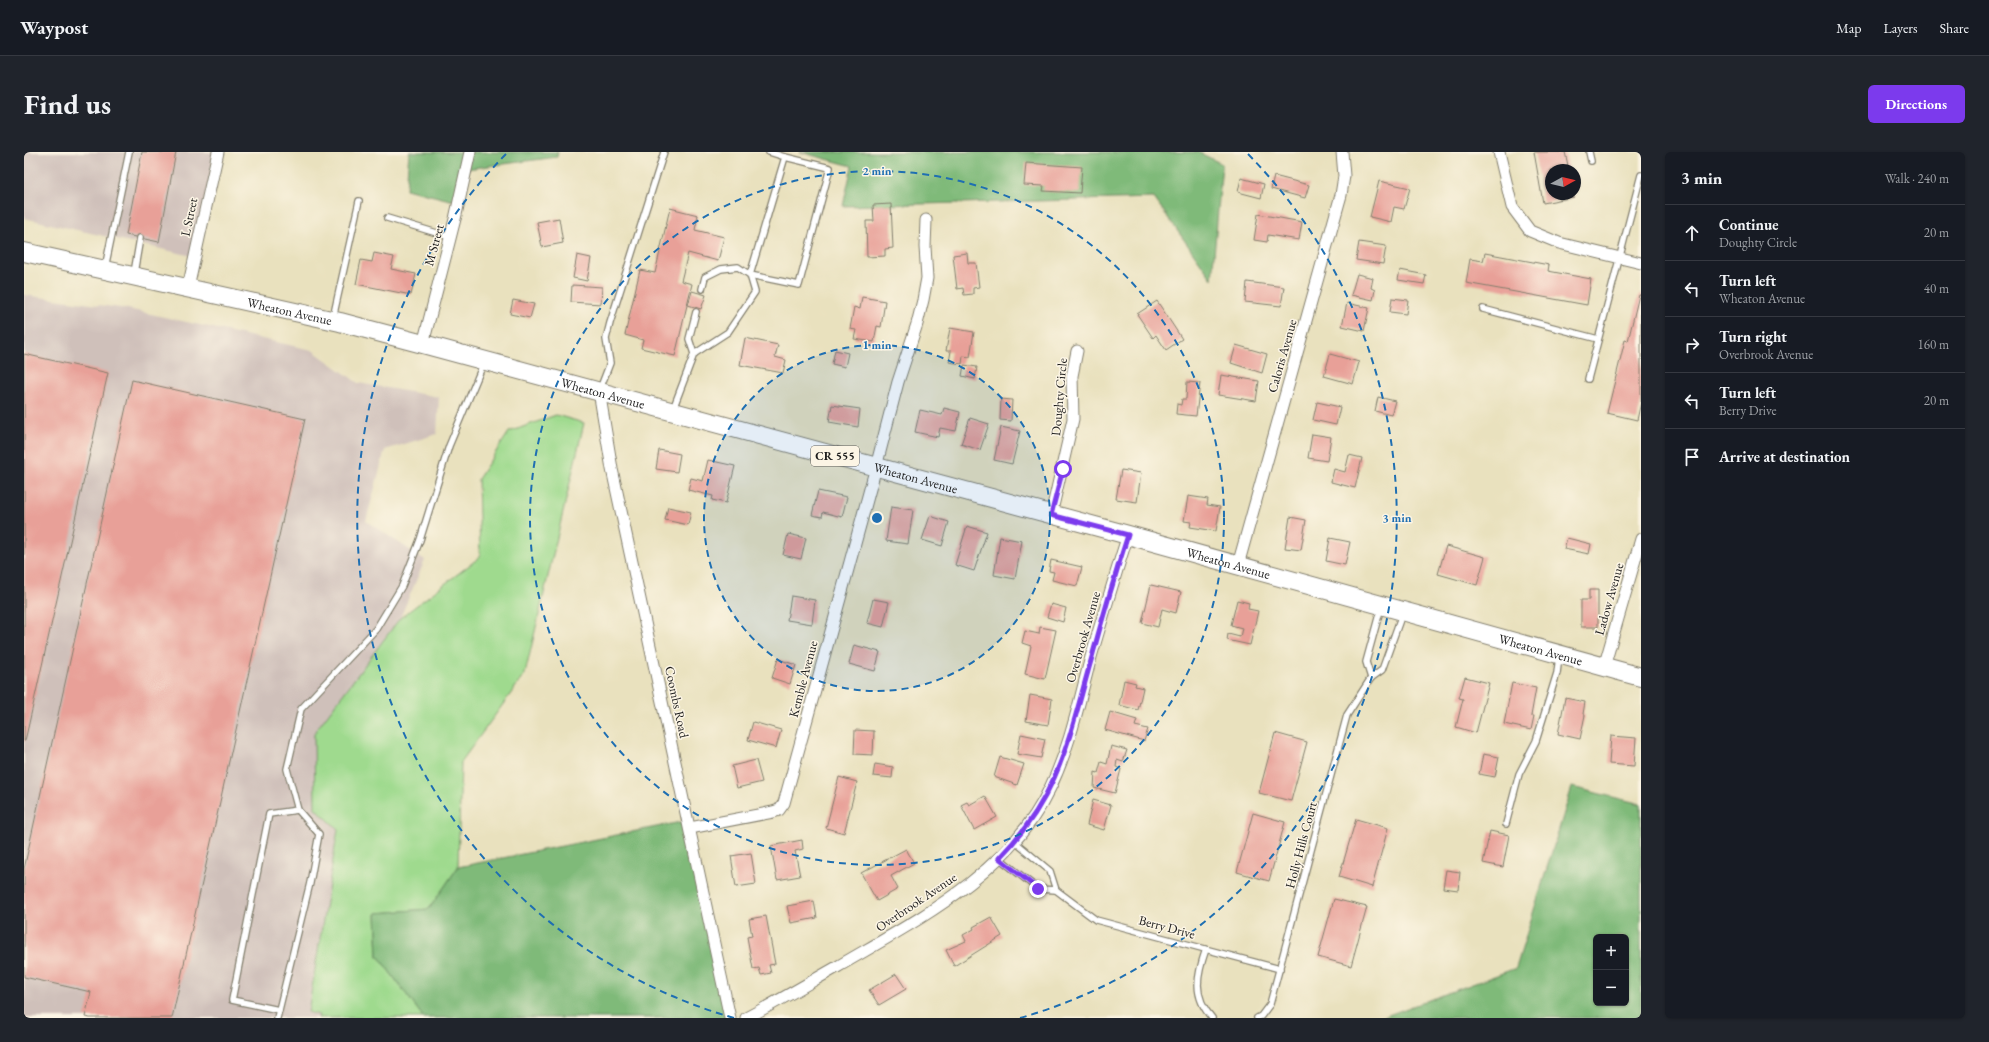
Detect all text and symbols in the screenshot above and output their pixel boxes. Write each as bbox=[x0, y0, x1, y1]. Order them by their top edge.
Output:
text: Waypost bbox=[20, 15, 88, 40]
text: Map bbox=[1836, 19, 1861, 37]
text: Layers bbox=[1883, 19, 1918, 37]
text: Share bbox=[1940, 19, 1969, 37]
button: Directions bbox=[1868, 85, 1965, 123]
text: Find us bbox=[24, 86, 111, 122]
text: 2 min bbox=[862, 163, 892, 179]
north arrow bbox=[1545, 164, 1581, 200]
text: 3 min bbox=[1681, 167, 1722, 189]
text: Walk · 240 m bbox=[1885, 170, 1949, 187]
street label: L Street bbox=[177, 196, 201, 238]
text: Continue bbox=[1719, 215, 1779, 234]
street label: M Street bbox=[420, 222, 448, 268]
icon: ahead bbox=[1681, 222, 1703, 244]
text: 20 m bbox=[1924, 224, 1949, 241]
text: Doughty Circle bbox=[1719, 234, 1797, 251]
text: Turn left bbox=[1719, 271, 1776, 290]
icon: left bbox=[1681, 278, 1703, 300]
text: 40 m bbox=[1924, 280, 1949, 297]
text: Wheaton Avenue bbox=[1719, 290, 1805, 307]
street label: Wheaton Avenue bbox=[246, 293, 334, 328]
street label: Caloris Avenue bbox=[1263, 317, 1301, 395]
text: Turn right bbox=[1719, 327, 1787, 346]
icon: right bbox=[1681, 334, 1703, 356]
text: 160 m bbox=[1918, 336, 1949, 353]
text: 1 min bbox=[862, 337, 892, 353]
text: Overbrook Avenue bbox=[1719, 346, 1813, 363]
street label: Doughty Circle bbox=[1047, 357, 1071, 437]
street label: Wheaton Avenue bbox=[559, 373, 647, 412]
text: Turn left bbox=[1719, 383, 1776, 402]
icon: left bbox=[1681, 390, 1703, 412]
text: 20 m bbox=[1924, 392, 1949, 409]
text: Berry Drive bbox=[1719, 402, 1776, 419]
road number: CR 555 bbox=[811, 446, 859, 466]
icon: arrive bbox=[1681, 446, 1703, 468]
text: Arrive at destination bbox=[1719, 447, 1850, 466]
street label: Wheaton Avenue bbox=[872, 458, 960, 497]
route start bbox=[1054, 460, 1072, 478]
text: 3 min bbox=[1382, 510, 1412, 526]
centre of rings bbox=[870, 511, 884, 525]
street label: Wheaton Avenue bbox=[1184, 543, 1272, 582]
street label: Ladow Avenue bbox=[1591, 561, 1627, 637]
street label: Overbrook Avenue bbox=[1062, 589, 1104, 685]
street label: Wheaton Avenue bbox=[1497, 629, 1584, 669]
street label: Kemble Avenue bbox=[785, 639, 821, 719]
street label: Coombs Road bbox=[661, 665, 693, 740]
street label: Holly Hills Court bbox=[1281, 800, 1321, 890]
street label: Overbrook Avenue bbox=[872, 869, 960, 935]
route end bbox=[1029, 880, 1047, 898]
street label: Berry Drive bbox=[1137, 911, 1197, 943]
map controls bbox=[1593, 934, 1629, 1006]
button: + bbox=[1593, 934, 1629, 970]
button: − bbox=[1593, 970, 1629, 1006]

